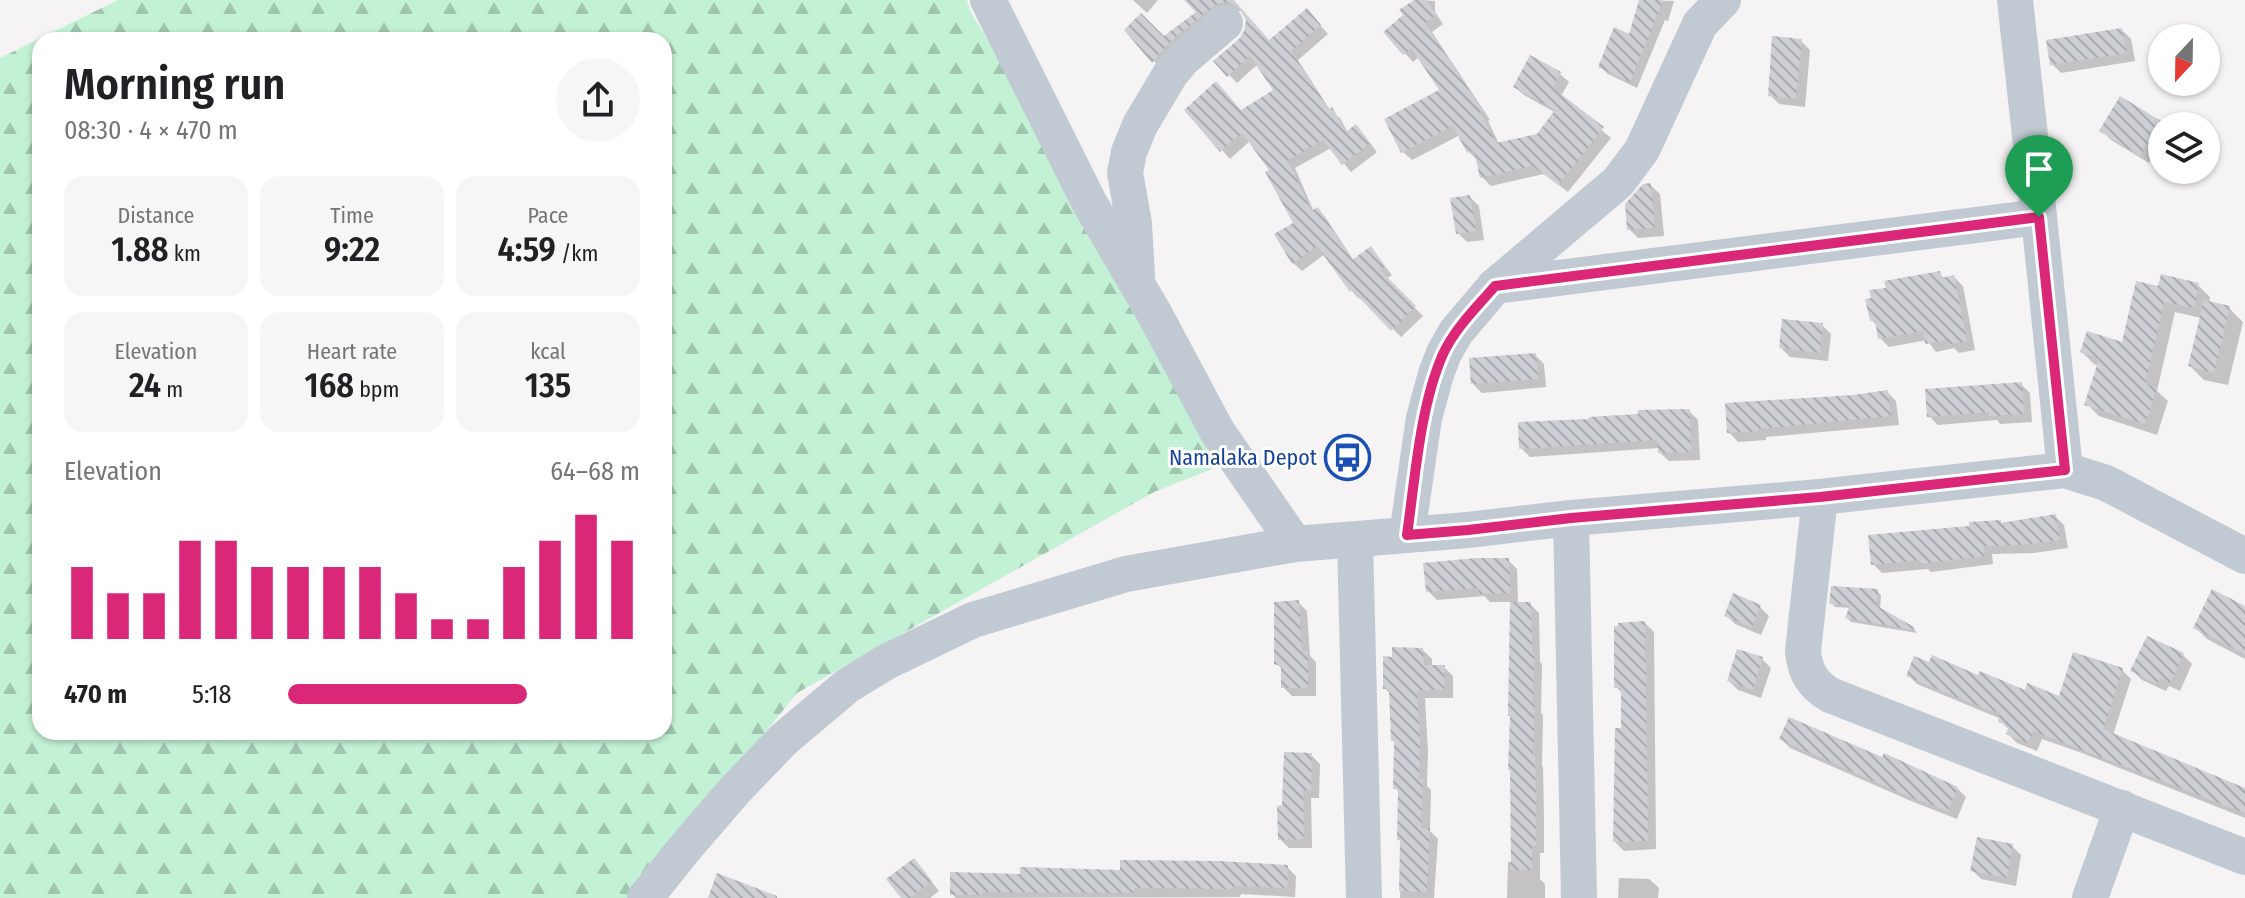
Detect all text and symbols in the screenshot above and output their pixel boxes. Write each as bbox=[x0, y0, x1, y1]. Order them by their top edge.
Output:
north arrow bbox=[2148, 24, 2220, 96]
map controls bbox=[2148, 24, 2220, 184]
text: Morning run bbox=[64, 58, 285, 111]
button: share bbox=[556, 58, 640, 142]
button: layers bbox=[2148, 112, 2220, 184]
text: 08:30 · 4 × 470 m bbox=[64, 115, 238, 146]
pin bbox=[2005, 135, 2073, 217]
icon: arrive bbox=[2017, 147, 2061, 191]
text: Distance bbox=[117, 202, 195, 229]
text: Time bbox=[330, 202, 374, 229]
text: Pace bbox=[527, 202, 569, 229]
text: 1.88 bbox=[111, 229, 169, 270]
text: 9:22 bbox=[324, 229, 380, 270]
text: 4:59 bbox=[497, 229, 556, 270]
text: km bbox=[169, 240, 201, 267]
text: /km bbox=[556, 240, 599, 267]
text: Elevation bbox=[115, 338, 197, 365]
text: Heart rate bbox=[307, 338, 397, 365]
text: kcal bbox=[530, 338, 566, 365]
text: 24 bbox=[129, 365, 161, 406]
text: 168 bbox=[305, 365, 354, 406]
text: 135 bbox=[525, 365, 571, 406]
text: m bbox=[161, 376, 183, 403]
text: bpm bbox=[354, 376, 399, 403]
bus stop icon: Namalaka Depot bbox=[1324, 433, 1372, 481]
place label: Namalaka Depot bbox=[1169, 444, 1318, 471]
text: Elevation bbox=[64, 456, 162, 487]
text: 64–68 m bbox=[550, 456, 640, 487]
text: 470 m bbox=[64, 679, 127, 710]
text: 5:18 bbox=[192, 679, 232, 710]

